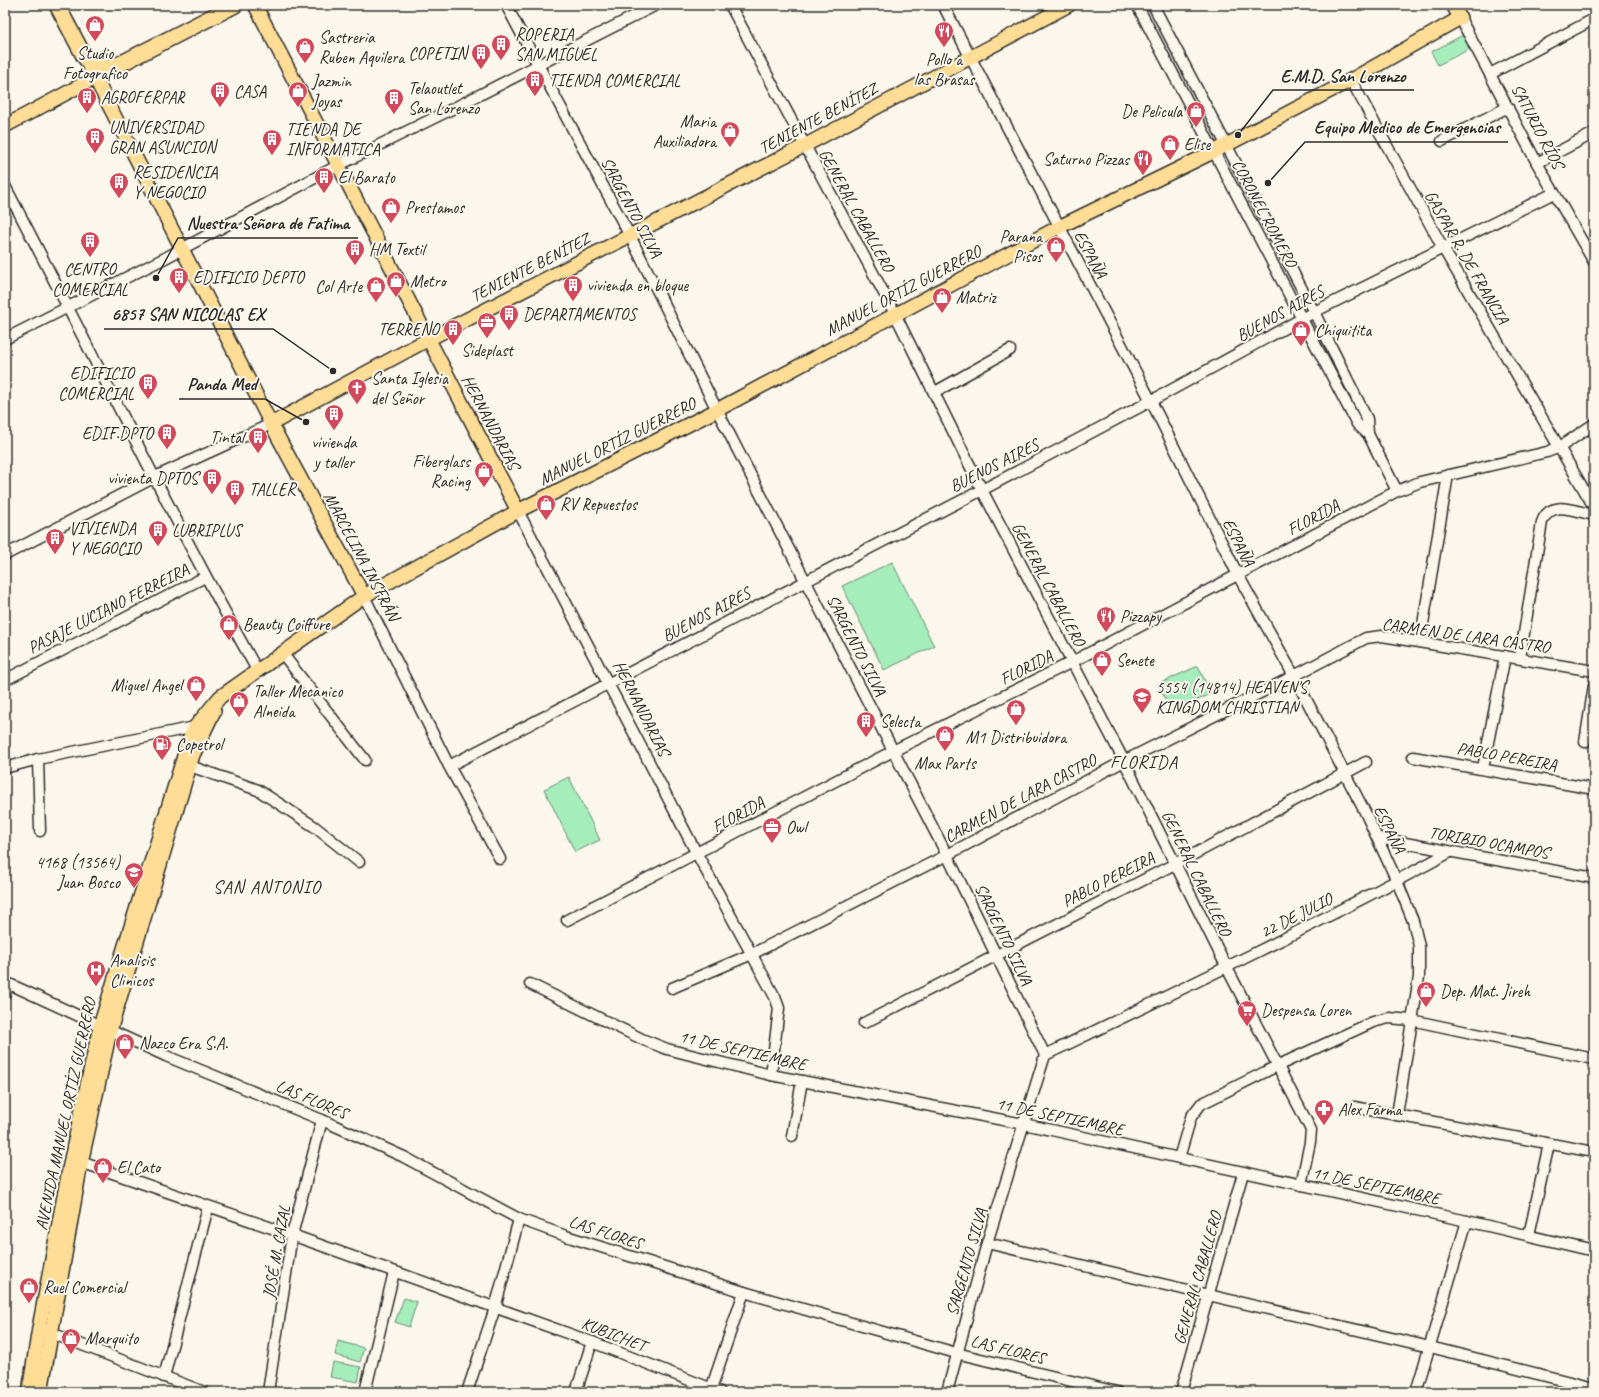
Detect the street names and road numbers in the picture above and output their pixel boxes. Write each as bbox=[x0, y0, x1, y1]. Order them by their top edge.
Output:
street label: TENIENTE BENÍTEZ bbox=[755, 76, 883, 159]
street label: SATURIO RÍOS bbox=[1506, 80, 1571, 175]
street label: GENERAL CABALLERO bbox=[814, 145, 900, 277]
street label: SARGENTO SILVA bbox=[596, 154, 667, 261]
street label: CORONEL ROMERO bbox=[1227, 156, 1302, 272]
street label: GASPAR R. DE FRANCIA bbox=[1420, 187, 1514, 329]
street label: TENIENTE BENÍTEZ bbox=[466, 226, 595, 307]
street label: ESPAÑA bbox=[1069, 227, 1112, 283]
street label: MANUEL ORTÍZ GUERRERO bbox=[821, 238, 987, 340]
street label: BUENOS AIRES bbox=[1233, 279, 1330, 346]
street label: HERNANDARIAS bbox=[457, 371, 526, 476]
street label: MANUEL ORTÍZ GUERRERO bbox=[535, 391, 701, 490]
street label: BUENOS AIRES bbox=[946, 433, 1045, 497]
street label: MARCELINA INSFRÁN bbox=[319, 488, 406, 626]
street label: FLORIDA bbox=[1284, 495, 1343, 540]
street label: ESPAÑA bbox=[1218, 515, 1260, 571]
street label: GENERAL CABALLERO bbox=[1007, 519, 1091, 652]
street label: PASAJE LUCIANO FERREIRA bbox=[24, 559, 193, 658]
street label: BUENOS AIRES bbox=[659, 581, 756, 646]
street label: SARGENTO SILVA bbox=[822, 591, 891, 700]
street label: CARMEN DE LARA CASTRO bbox=[1381, 613, 1554, 658]
street label: FLORIDA bbox=[996, 645, 1056, 690]
street label: HERNANDARIAS bbox=[609, 657, 676, 763]
street label: PABLO PEREIRA bbox=[1455, 737, 1559, 776]
street label: CARMEN DE LARA CASTRO bbox=[941, 748, 1102, 847]
street label: FLORIDA bbox=[709, 792, 768, 837]
street label: ESPAÑA bbox=[1369, 802, 1411, 858]
street label: GENERAL CABALLERO bbox=[1157, 807, 1237, 942]
street label: TORIBIO OCAMPOS bbox=[1427, 822, 1554, 864]
street label: PABLO PEREIRA bbox=[1058, 847, 1158, 912]
street label: SARGENTO SILVA bbox=[970, 880, 1037, 989]
street label: 22 DE JULIO bbox=[1257, 887, 1338, 943]
street label: AVENIDA MANUEL ORTÍZ GUERRERO bbox=[30, 993, 101, 1232]
street label: 11 DE SEPTIEMBRE bbox=[677, 1026, 811, 1076]
street label: LAS FLORES bbox=[273, 1075, 353, 1125]
street label: 11 DE SEPTIEMBRE bbox=[994, 1093, 1128, 1141]
street label: 11 DE SEPTIEMBRE bbox=[1310, 1162, 1444, 1210]
street label: JOSÉ M. CAZAL bbox=[257, 1203, 295, 1301]
street label: SARGENTO SILVA bbox=[941, 1206, 992, 1318]
street label: GENERAL CABALLERO bbox=[1169, 1207, 1227, 1347]
street label: LAS FLORES bbox=[567, 1211, 648, 1255]
street label: KUBICHET bbox=[579, 1313, 653, 1358]
street label: LAS FLORES bbox=[969, 1330, 1050, 1369]

